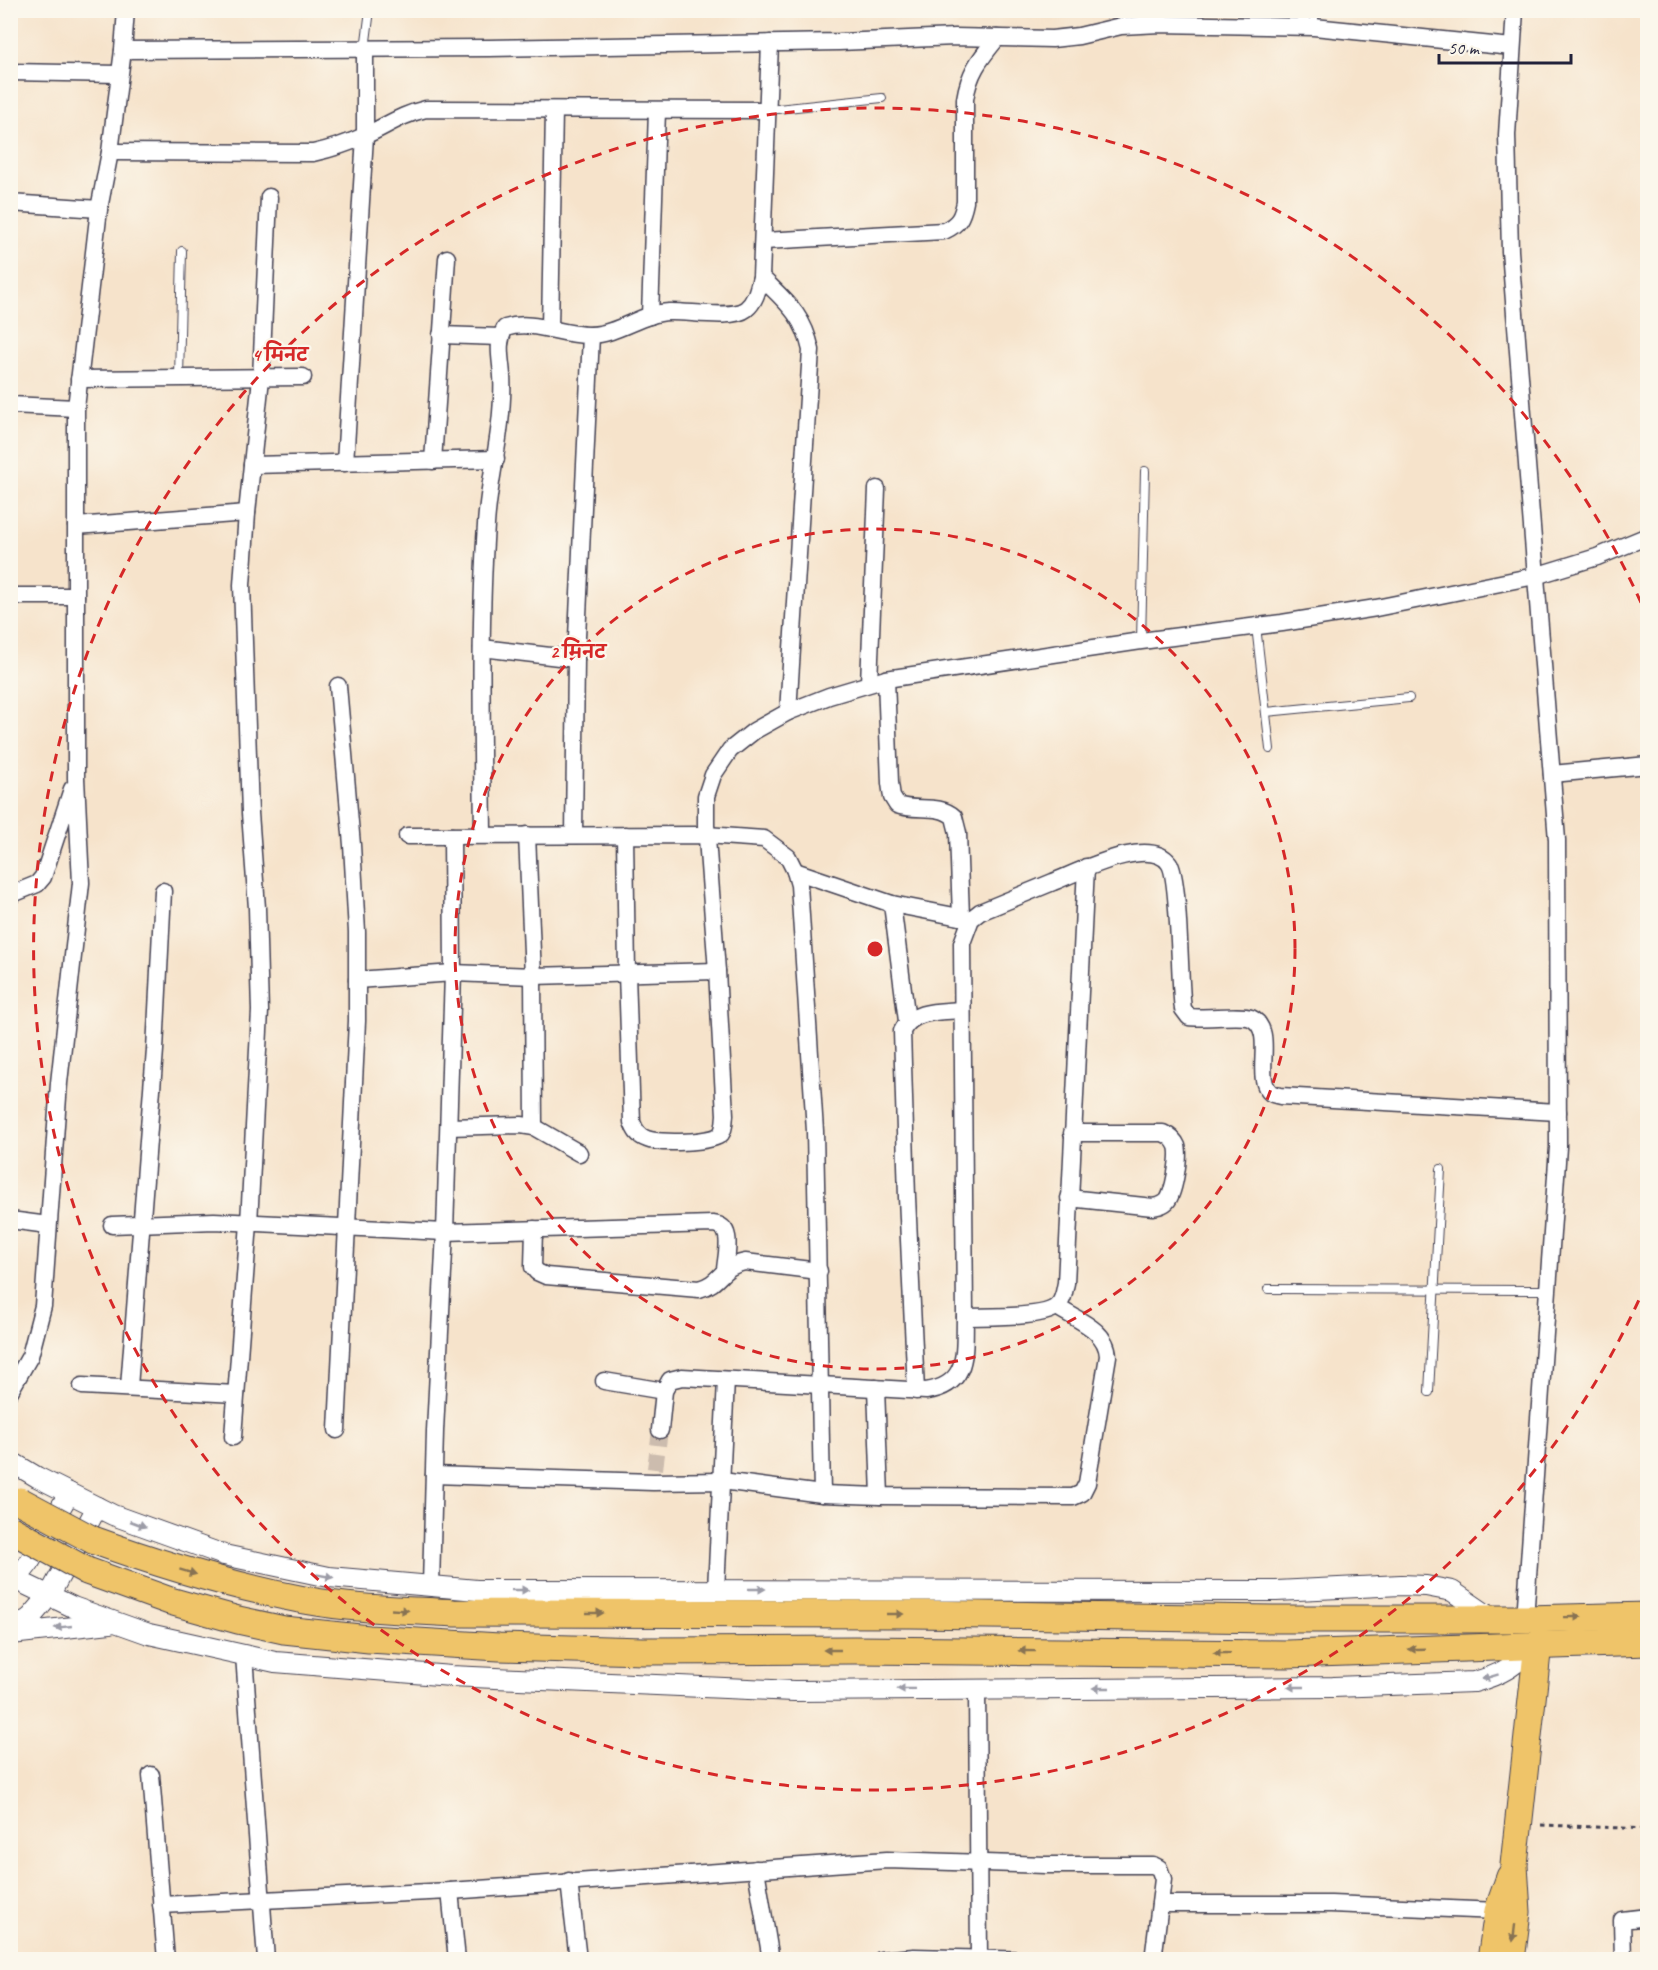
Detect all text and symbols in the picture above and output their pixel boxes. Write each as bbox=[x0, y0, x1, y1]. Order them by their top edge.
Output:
scale bar bbox=[1439, 27, 1571, 65]
text: 50 m bbox=[1448, 37, 1481, 59]
text: 4 मिनट bbox=[252, 340, 310, 366]
text: 2 मिनट bbox=[550, 637, 608, 663]
centre of rings bbox=[865, 939, 885, 959]
one-way arrow bbox=[129, 1520, 147, 1530]
one-way arrow bbox=[179, 1568, 197, 1577]
one-way arrow bbox=[316, 1572, 335, 1581]
one-way arrow bbox=[510, 1585, 529, 1595]
one-way arrow bbox=[747, 1585, 766, 1594]
one-way arrow bbox=[391, 1606, 410, 1615]
one-way arrow bbox=[586, 1608, 605, 1618]
one-way arrow bbox=[886, 1609, 905, 1619]
one-way arrow bbox=[1563, 1613, 1582, 1622]
one-way arrow bbox=[53, 1622, 72, 1632]
one-way arrow bbox=[822, 1645, 841, 1655]
one-way arrow bbox=[1407, 1645, 1426, 1654]
one-way arrow bbox=[1017, 1647, 1036, 1656]
one-way arrow bbox=[1212, 1649, 1231, 1658]
one-way arrow bbox=[1481, 1673, 1499, 1682]
one-way arrow bbox=[1287, 1682, 1306, 1692]
one-way arrow bbox=[1092, 1683, 1111, 1693]
one-way arrow bbox=[897, 1684, 916, 1694]
one-way arrow bbox=[1510, 1924, 1519, 1943]

